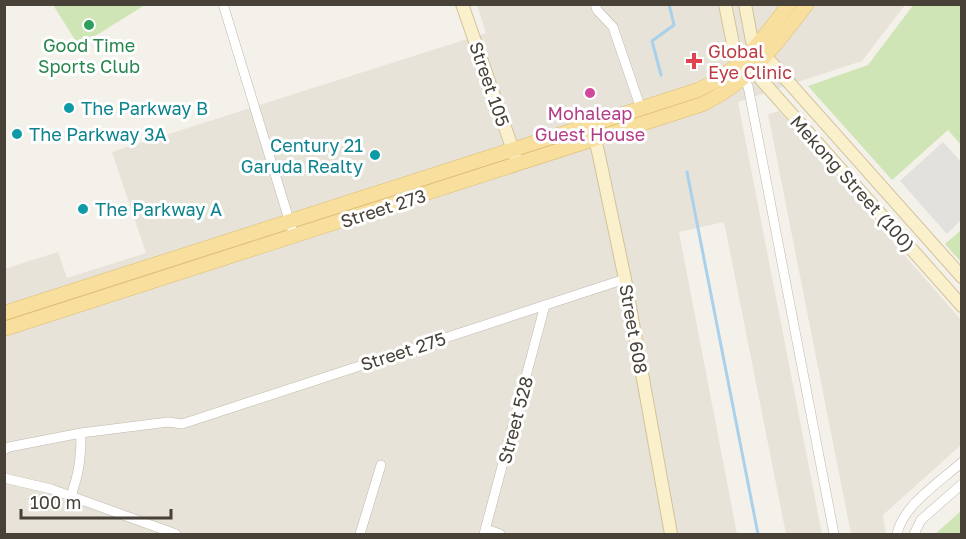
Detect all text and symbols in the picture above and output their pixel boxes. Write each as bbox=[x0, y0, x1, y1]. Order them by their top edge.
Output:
marker: Good Time Sports Club bbox=[82, 18, 96, 32]
place label: Good Time Sports Club bbox=[38, 34, 140, 77]
street label: Street 105 bbox=[465, 39, 515, 129]
place label: Global Eye Clinic bbox=[708, 40, 792, 83]
marker: Global Eye Clinic bbox=[685, 52, 703, 70]
marker: Mohaleap Guest House bbox=[583, 86, 597, 100]
place label: The Parkway B bbox=[81, 97, 208, 119]
marker: The Parkway B bbox=[62, 101, 76, 115]
place label: Mohaleap Guest House bbox=[535, 102, 645, 145]
street label: Mekong Street (100) bbox=[786, 110, 920, 256]
place label: The Parkway 3A bbox=[29, 123, 167, 145]
marker: The Parkway 3A bbox=[10, 127, 24, 141]
place label: Century 21 Garuda Realty bbox=[241, 134, 363, 177]
marker: Century 21 Garuda Realty bbox=[368, 148, 382, 162]
street label: Street 273 bbox=[338, 184, 428, 232]
place label: The Parkway A bbox=[95, 198, 222, 220]
marker: The Parkway A bbox=[76, 202, 90, 216]
street label: Street 608 bbox=[615, 282, 653, 376]
street label: Street 275 bbox=[358, 327, 448, 375]
street label: Street 528 bbox=[493, 374, 537, 466]
scale bar bbox=[21, 482, 171, 520]
text: 100 m bbox=[30, 491, 81, 513]

